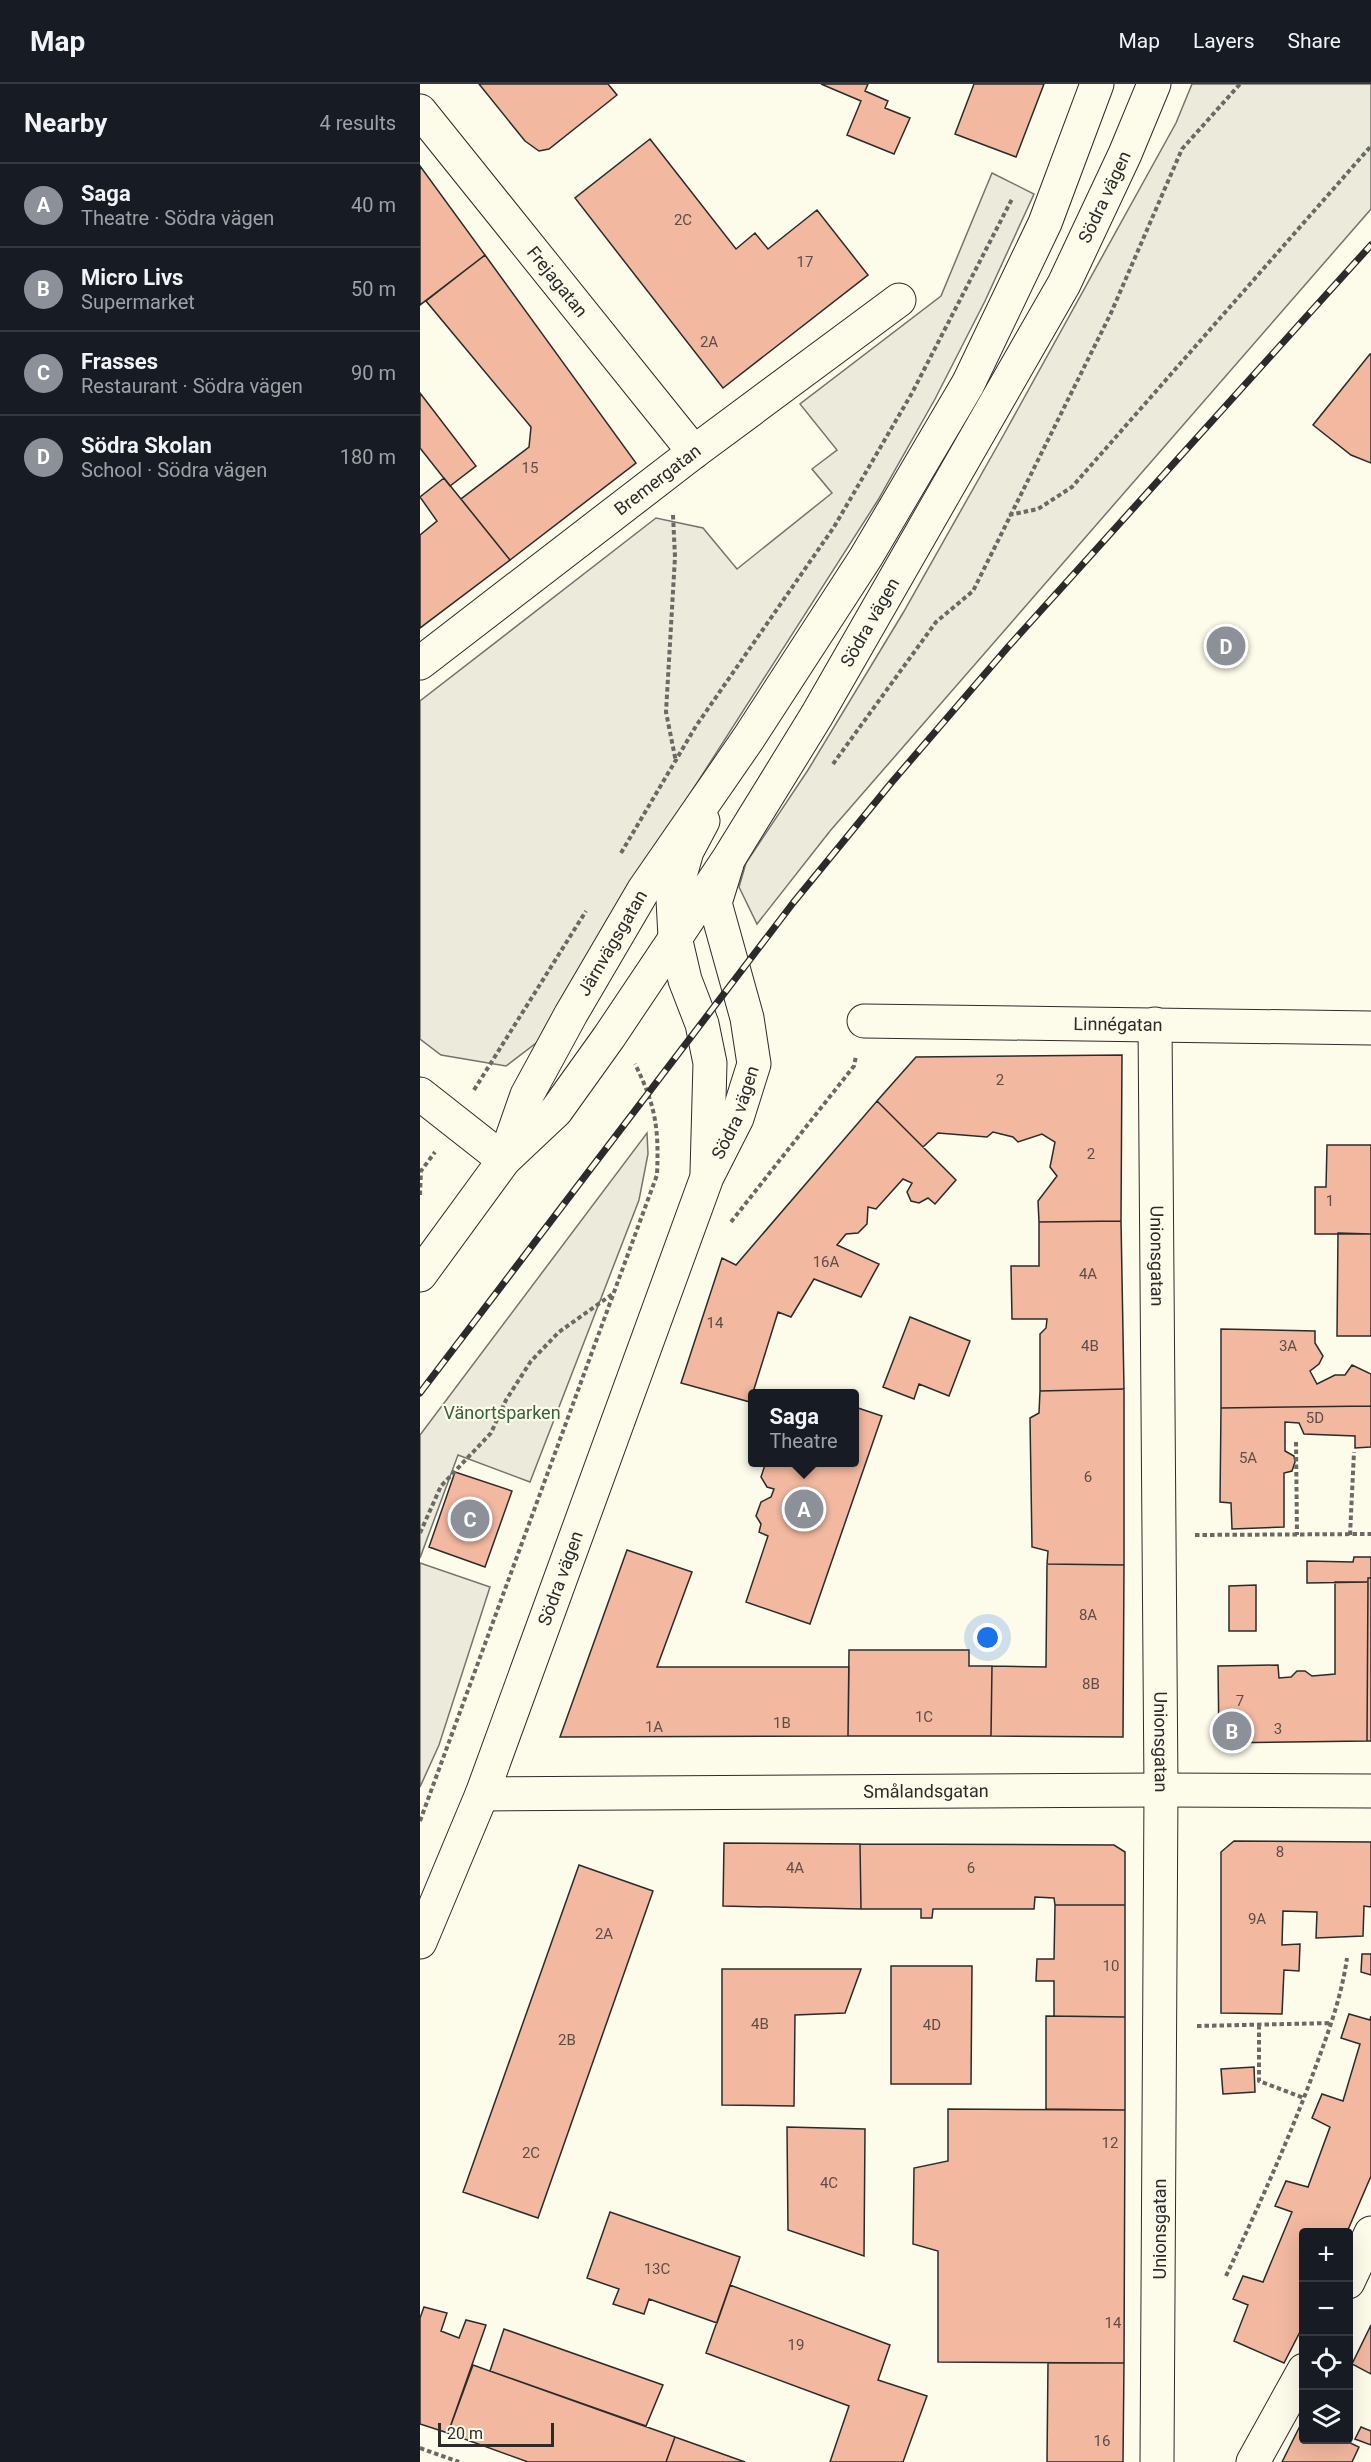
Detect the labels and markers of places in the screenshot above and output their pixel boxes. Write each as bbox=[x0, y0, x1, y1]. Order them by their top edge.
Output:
pin: D bbox=[1206, 624, 1246, 668]
pin: A bbox=[784, 1486, 824, 1532]
pin: C bbox=[451, 1496, 490, 1542]
pin: B bbox=[1212, 1708, 1252, 1754]

